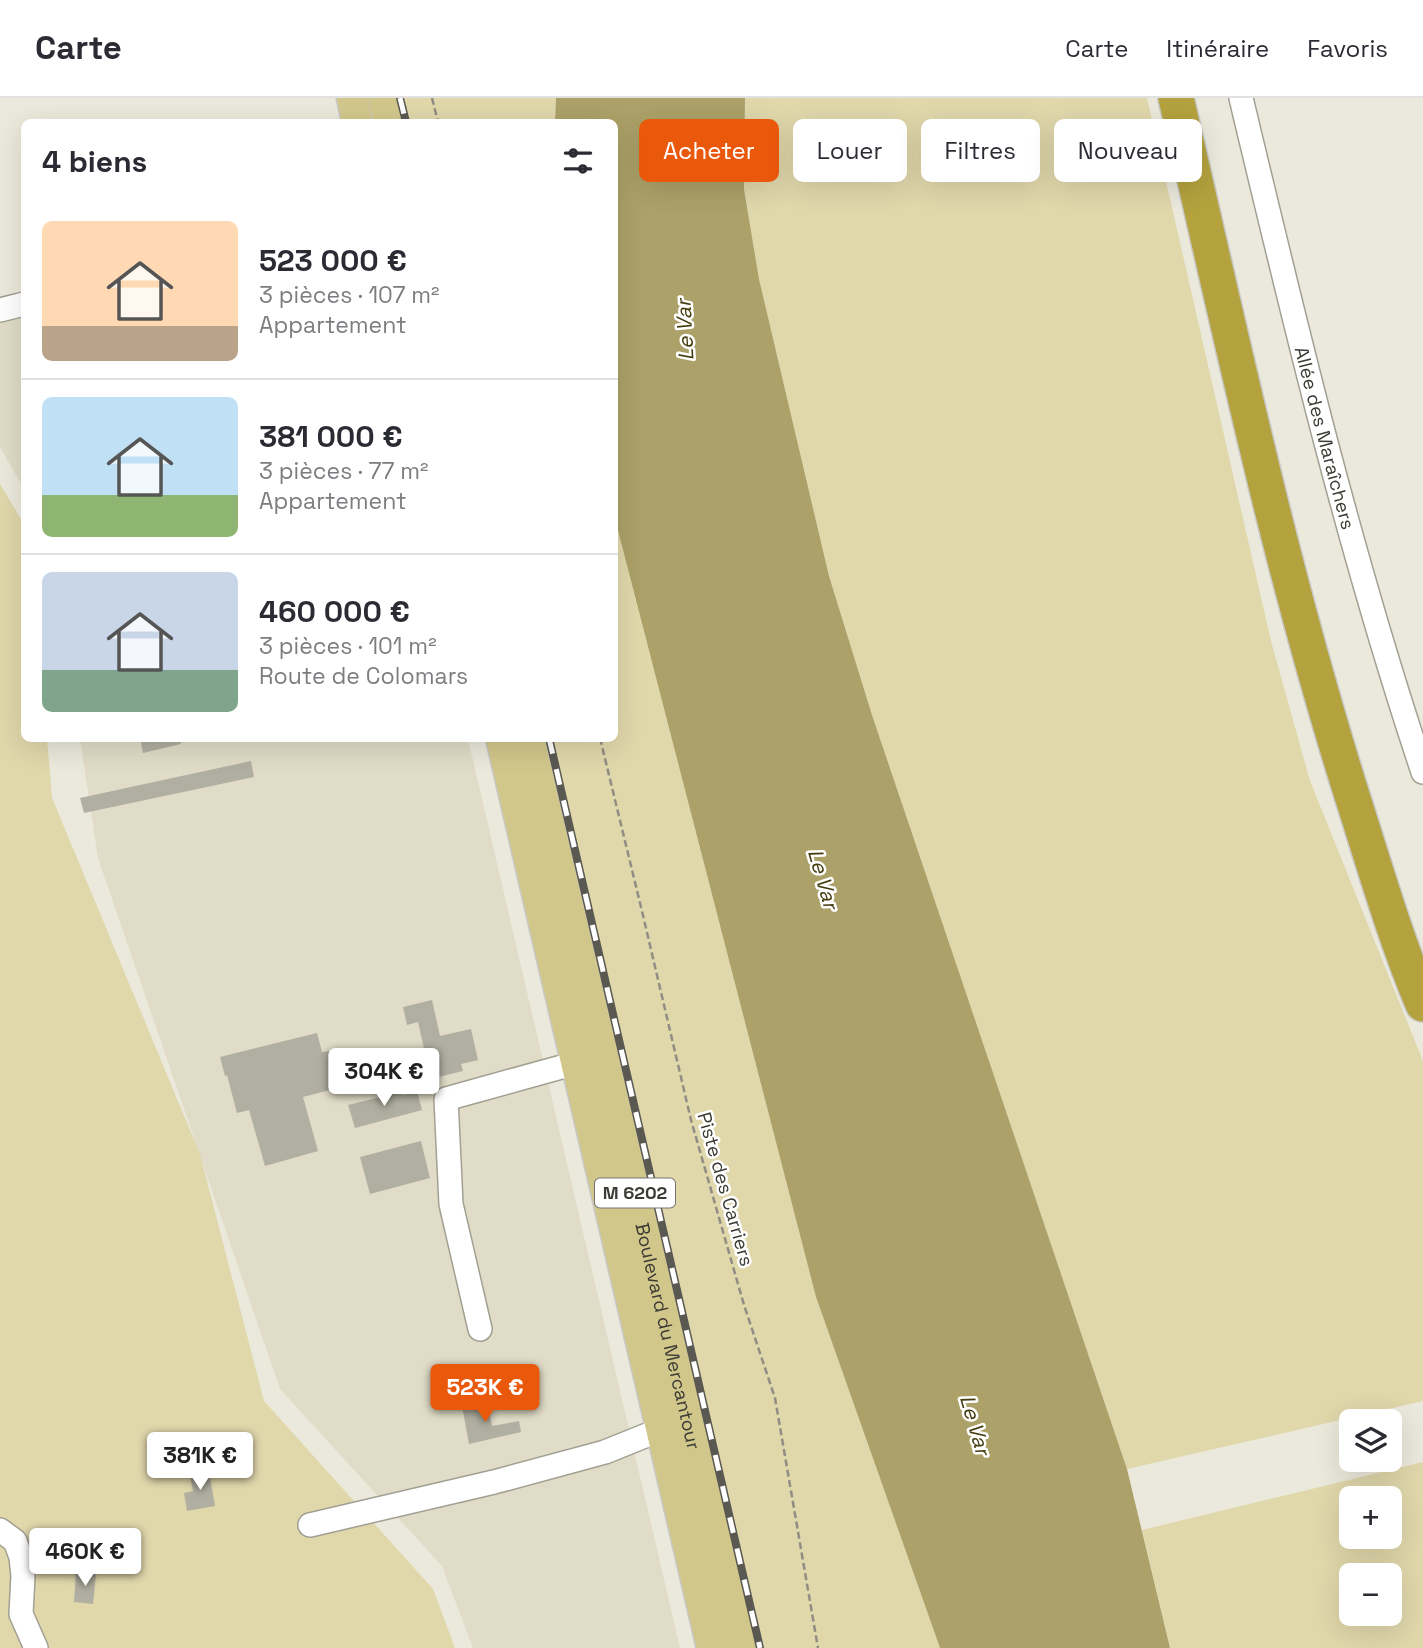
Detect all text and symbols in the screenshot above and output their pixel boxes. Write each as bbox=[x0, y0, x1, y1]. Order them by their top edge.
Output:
text: Carte bbox=[35, 27, 122, 69]
text: Carte bbox=[1065, 33, 1128, 64]
text: Itinéraire bbox=[1166, 33, 1269, 64]
text: Favoris bbox=[1307, 33, 1388, 64]
chip: Acheter bbox=[639, 119, 779, 182]
chip: Louer bbox=[793, 119, 907, 182]
chip: Filtres bbox=[921, 119, 1040, 182]
chip: Nouveau bbox=[1054, 119, 1202, 182]
text: 4 biens bbox=[42, 142, 147, 181]
icon: filters bbox=[559, 142, 597, 180]
text: 523 000 € bbox=[259, 241, 407, 280]
icon: home bbox=[98, 249, 182, 333]
text: 3 pièces · 107 m² bbox=[259, 280, 440, 310]
water label: Le Var bbox=[669, 297, 700, 361]
text: Appartement bbox=[259, 310, 407, 340]
street label: Allée des Maraîchers bbox=[1289, 344, 1361, 532]
text: 381 000 € bbox=[259, 417, 403, 456]
icon: home bbox=[98, 425, 182, 509]
text: 3 pièces · 77 m² bbox=[259, 456, 429, 486]
text: Appartement bbox=[259, 486, 407, 516]
text: 460 000 € bbox=[259, 592, 410, 631]
icon: home bbox=[98, 600, 182, 684]
text: 3 pièces · 101 m² bbox=[259, 631, 437, 661]
text: Route de Colomars bbox=[259, 661, 468, 691]
water label: Le Var bbox=[802, 846, 845, 914]
pin: 304K € bbox=[327, 1048, 441, 1108]
text: 304K € bbox=[344, 1056, 424, 1086]
street label: Piste des Carriers bbox=[692, 1109, 759, 1269]
road number: M 6202 bbox=[595, 1178, 675, 1208]
street label: Boulevard du Mercantour bbox=[629, 1220, 706, 1452]
pin: 523K € bbox=[428, 1364, 542, 1424]
text: 523K € bbox=[446, 1372, 524, 1402]
water label: Le Var bbox=[954, 1392, 997, 1460]
map controls bbox=[1339, 1409, 1402, 1626]
button: layers bbox=[1339, 1409, 1402, 1472]
pin: 381K € bbox=[143, 1432, 257, 1492]
text: 381K € bbox=[163, 1440, 237, 1470]
button: + bbox=[1339, 1486, 1402, 1549]
pin: 460K € bbox=[28, 1528, 142, 1588]
text: 460K € bbox=[45, 1536, 125, 1566]
button: − bbox=[1339, 1563, 1402, 1626]

